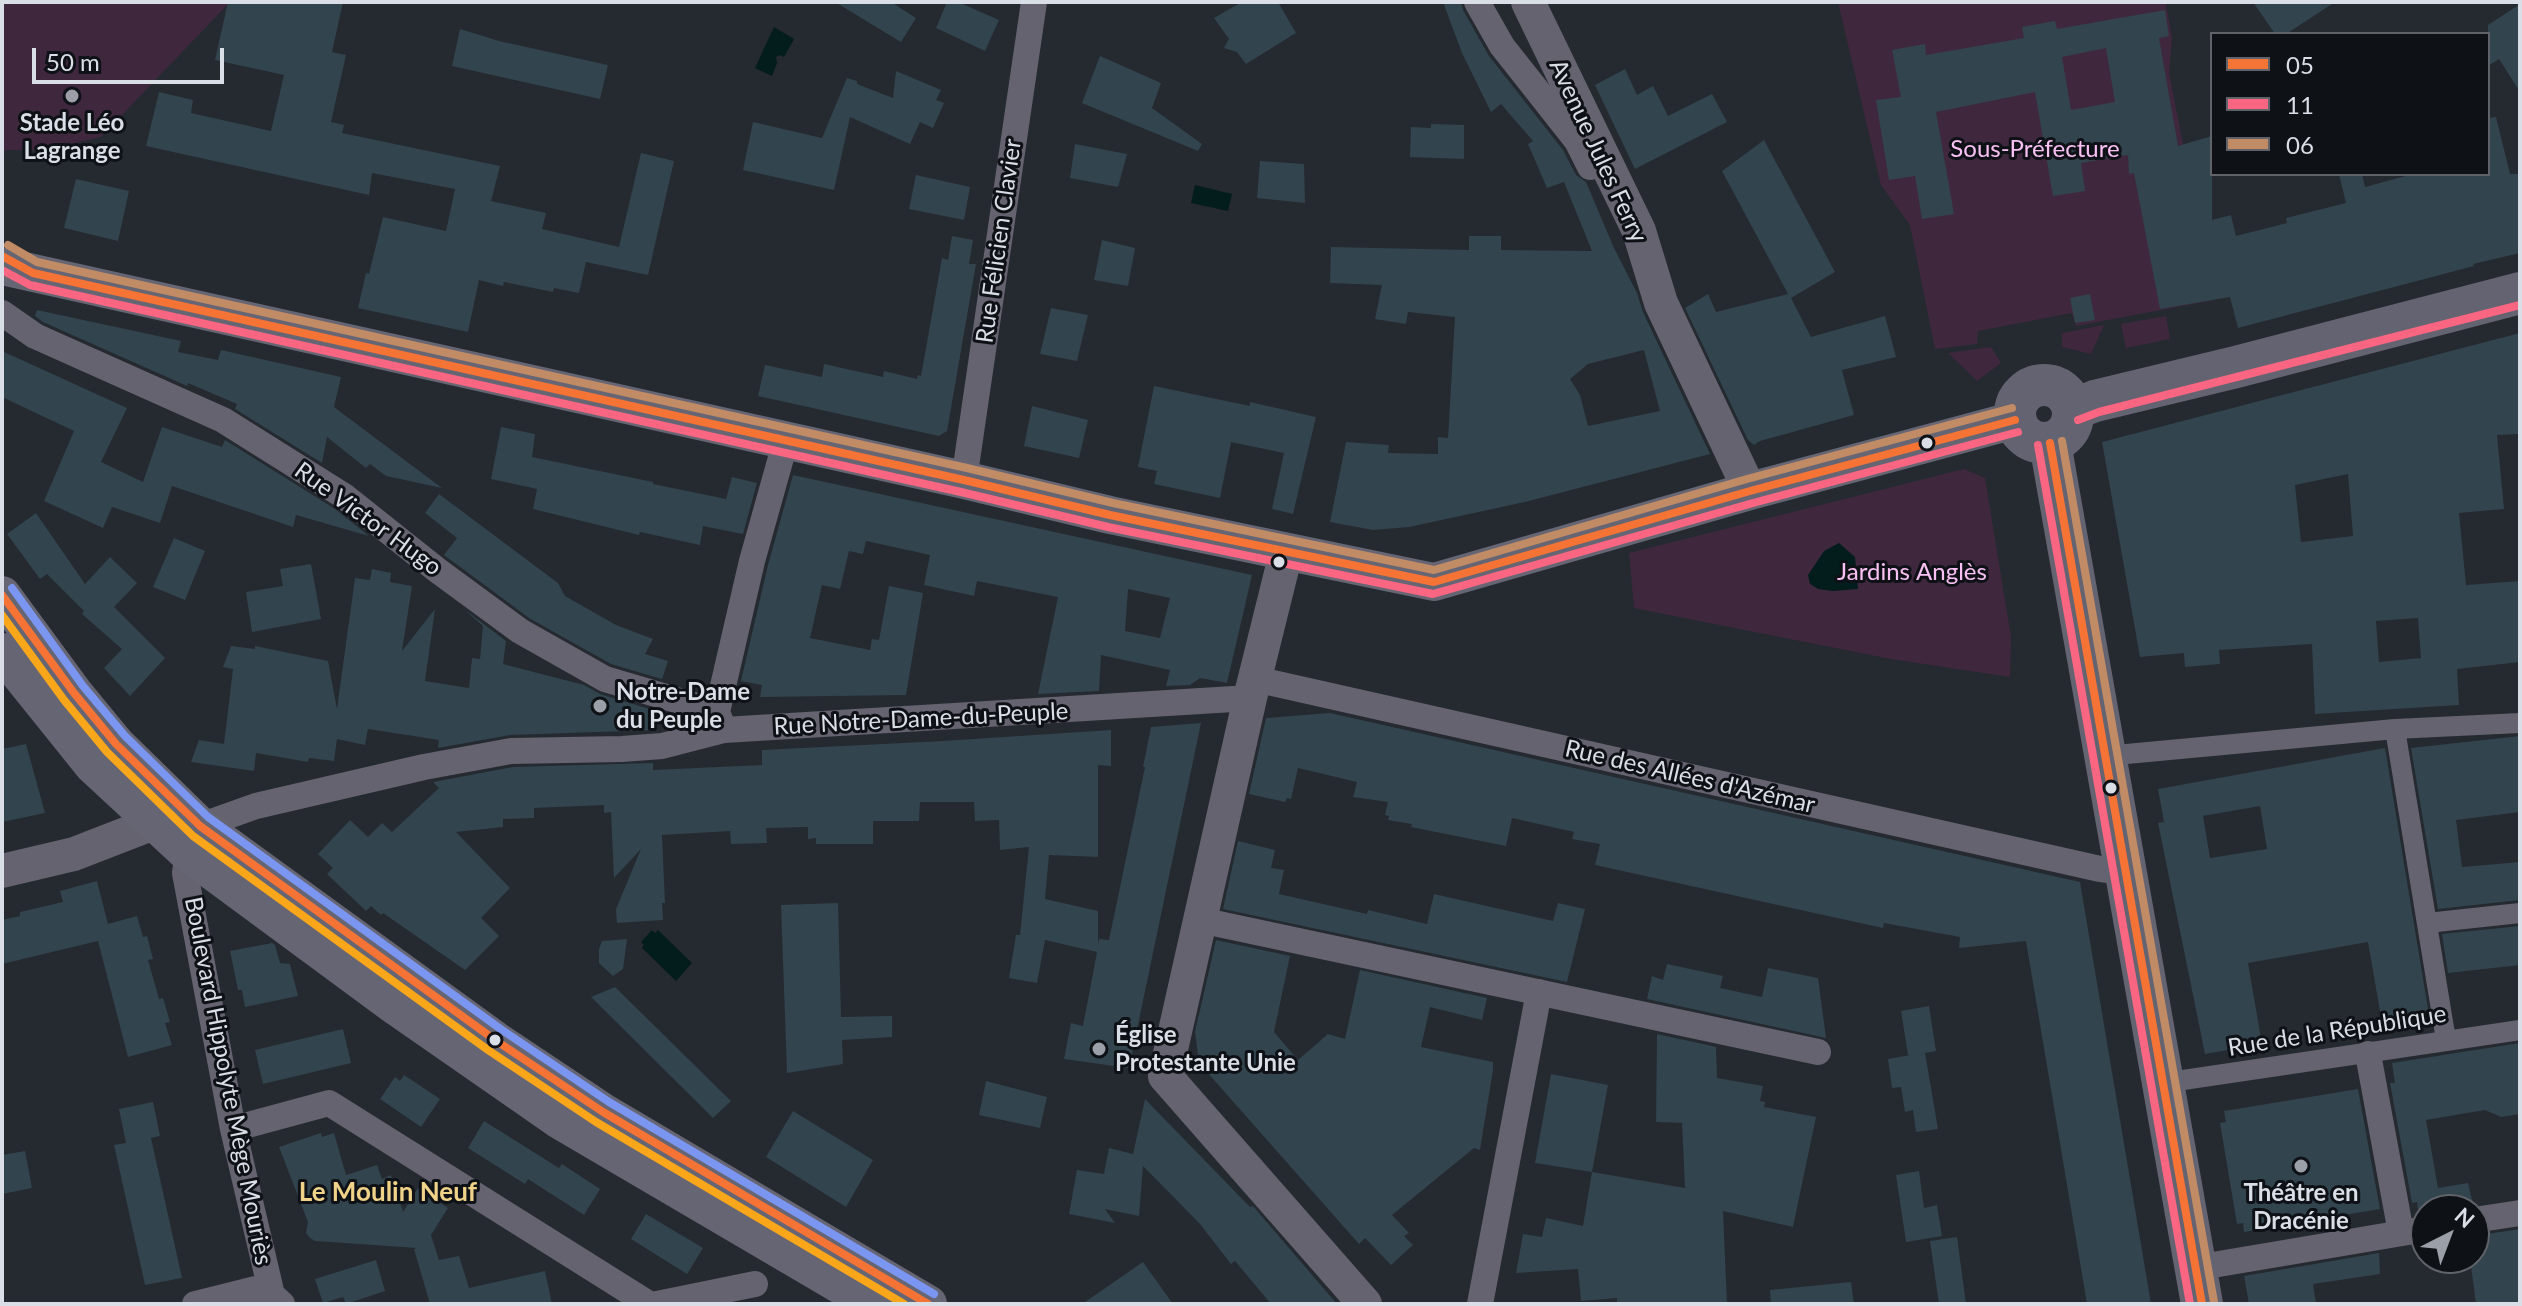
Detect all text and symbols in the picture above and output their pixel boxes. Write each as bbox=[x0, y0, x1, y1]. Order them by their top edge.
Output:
scale bar bbox=[36, 32, 228, 82]
legend bbox=[2210, 32, 2490, 176]
text: 50 m bbox=[46, 47, 100, 76]
text: 05 bbox=[2286, 50, 2314, 79]
street label: Avenue Jules Ferry bbox=[1543, 55, 1653, 247]
marker: Stade Léo Lagrange bbox=[63, 87, 81, 105]
text: 11 bbox=[2286, 90, 2314, 119]
place label: Stade Léo Lagrange bbox=[20, 109, 124, 165]
text: 06 bbox=[2286, 130, 2314, 159]
park label: Sous-Préfecture bbox=[1950, 135, 2120, 163]
street label: Rue Félicien Clavier bbox=[970, 137, 1028, 345]
unlabelled marker bbox=[1919, 435, 1935, 451]
street label: Rue Victor Hugo bbox=[289, 456, 447, 582]
unlabelled marker bbox=[1271, 554, 1287, 570]
park label: Jardins Anglès bbox=[1837, 558, 1987, 586]
place label: Notre-Dame du Peuple bbox=[616, 678, 750, 734]
marker: Notre-Dame du Peuple bbox=[591, 697, 609, 715]
street label: Rue Notre-Dame-du-Peuple bbox=[773, 697, 1069, 741]
street label: Rue des Allées d'Azémar bbox=[1562, 734, 1818, 820]
unlabelled marker bbox=[2103, 780, 2119, 796]
street label: Boulevard Hippolyte Mège Mouriès bbox=[178, 895, 278, 1267]
street label: Rue de la République bbox=[2226, 1000, 2448, 1062]
place label: Église Protestante Unie bbox=[1115, 1021, 1296, 1077]
unlabelled marker bbox=[487, 1032, 503, 1048]
marker: Église Protestante Unie bbox=[1090, 1040, 1108, 1058]
marker: Théâtre en Dracénie bbox=[2292, 1157, 2310, 1175]
district label: Le Moulin Neuf bbox=[299, 1177, 477, 1209]
place label: Théâtre en Dracénie bbox=[2243, 1179, 2359, 1235]
north arrow bbox=[2410, 1194, 2490, 1274]
text: N bbox=[2450, 1202, 2480, 1233]

